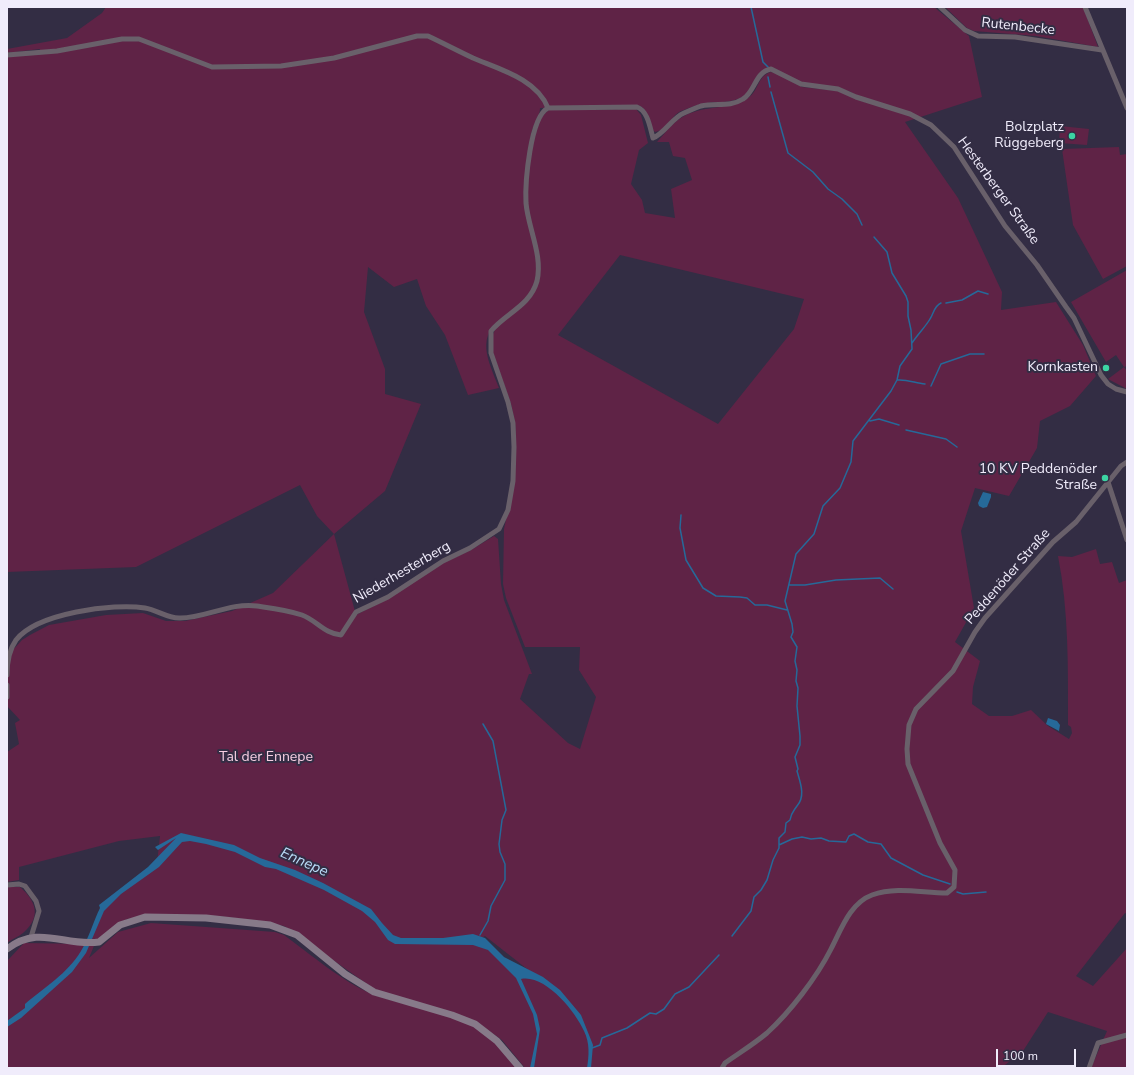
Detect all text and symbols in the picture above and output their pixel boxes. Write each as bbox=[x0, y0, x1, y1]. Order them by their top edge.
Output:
street label: Rutenbecke bbox=[980, 15, 1056, 39]
place label: Bolzplatz Rüggeberg bbox=[994, 120, 1064, 152]
marker: Bolzplatz Rüggeberg bbox=[1067, 131, 1077, 141]
street label: Hesterberger Straße bbox=[953, 134, 1043, 248]
place label: Kornkasten bbox=[1027, 360, 1098, 376]
marker: Kornkasten bbox=[1101, 363, 1111, 373]
place label: 10 KV Peddenöder Straße bbox=[979, 462, 1097, 494]
marker: 10 KV Peddenöder Straße bbox=[1100, 473, 1110, 483]
street label: Peddenöder Straße bbox=[962, 526, 1054, 628]
street label: Niederhesterberg bbox=[350, 538, 454, 608]
park label: Tal der Ennepe bbox=[219, 750, 313, 766]
water label: Ennepe bbox=[277, 845, 331, 881]
scale bar bbox=[998, 1041, 1078, 1067]
text: 100 m bbox=[1003, 1048, 1038, 1064]

